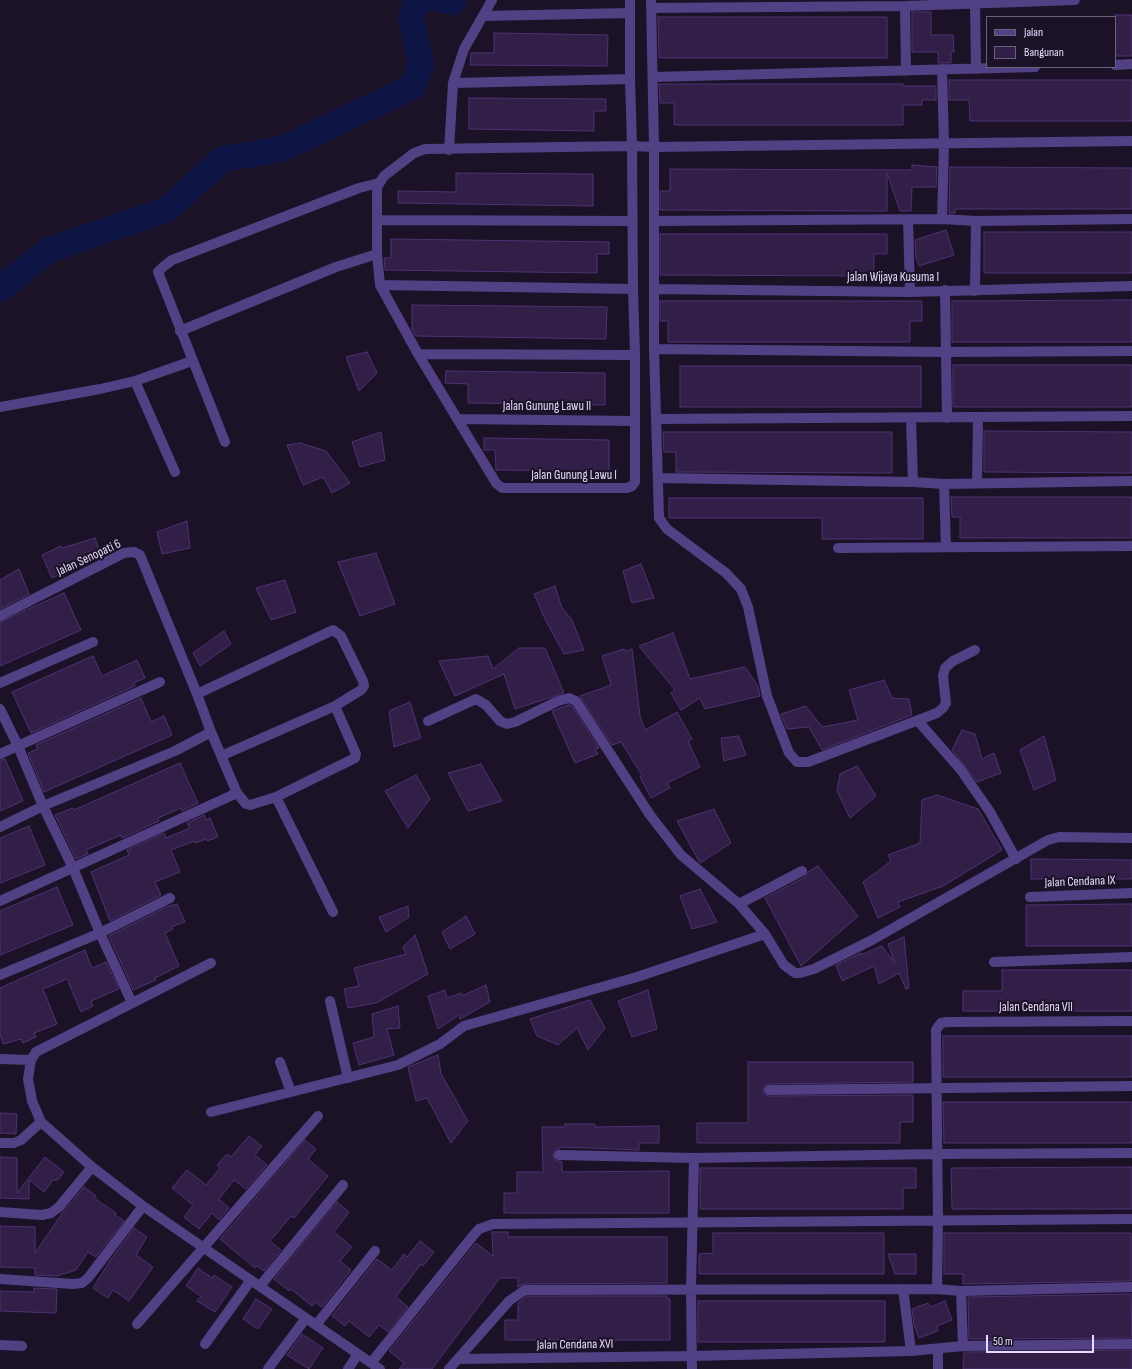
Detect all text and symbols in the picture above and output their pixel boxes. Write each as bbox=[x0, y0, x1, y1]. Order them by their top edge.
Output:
legend bbox=[986, 16, 1116, 68]
text: Jalan bbox=[1024, 25, 1043, 40]
text: Bangunan bbox=[1024, 45, 1064, 60]
street label: Jalan Wijaya Kusuma I bbox=[847, 270, 939, 286]
street label: Jalan Gunung Lawu II bbox=[503, 399, 591, 415]
street label: Jalan Gunung Lawu I bbox=[531, 468, 617, 484]
street label: Jalan Senopati 6 bbox=[54, 536, 124, 580]
street label: Jalan Cendana IX bbox=[1044, 873, 1116, 891]
street label: Jalan Cendana VII bbox=[999, 1000, 1073, 1016]
scale bar bbox=[988, 1327, 1096, 1353]
text: 50 m bbox=[993, 1334, 1013, 1349]
street label: Jalan Cendana XVI bbox=[536, 1337, 614, 1353]

